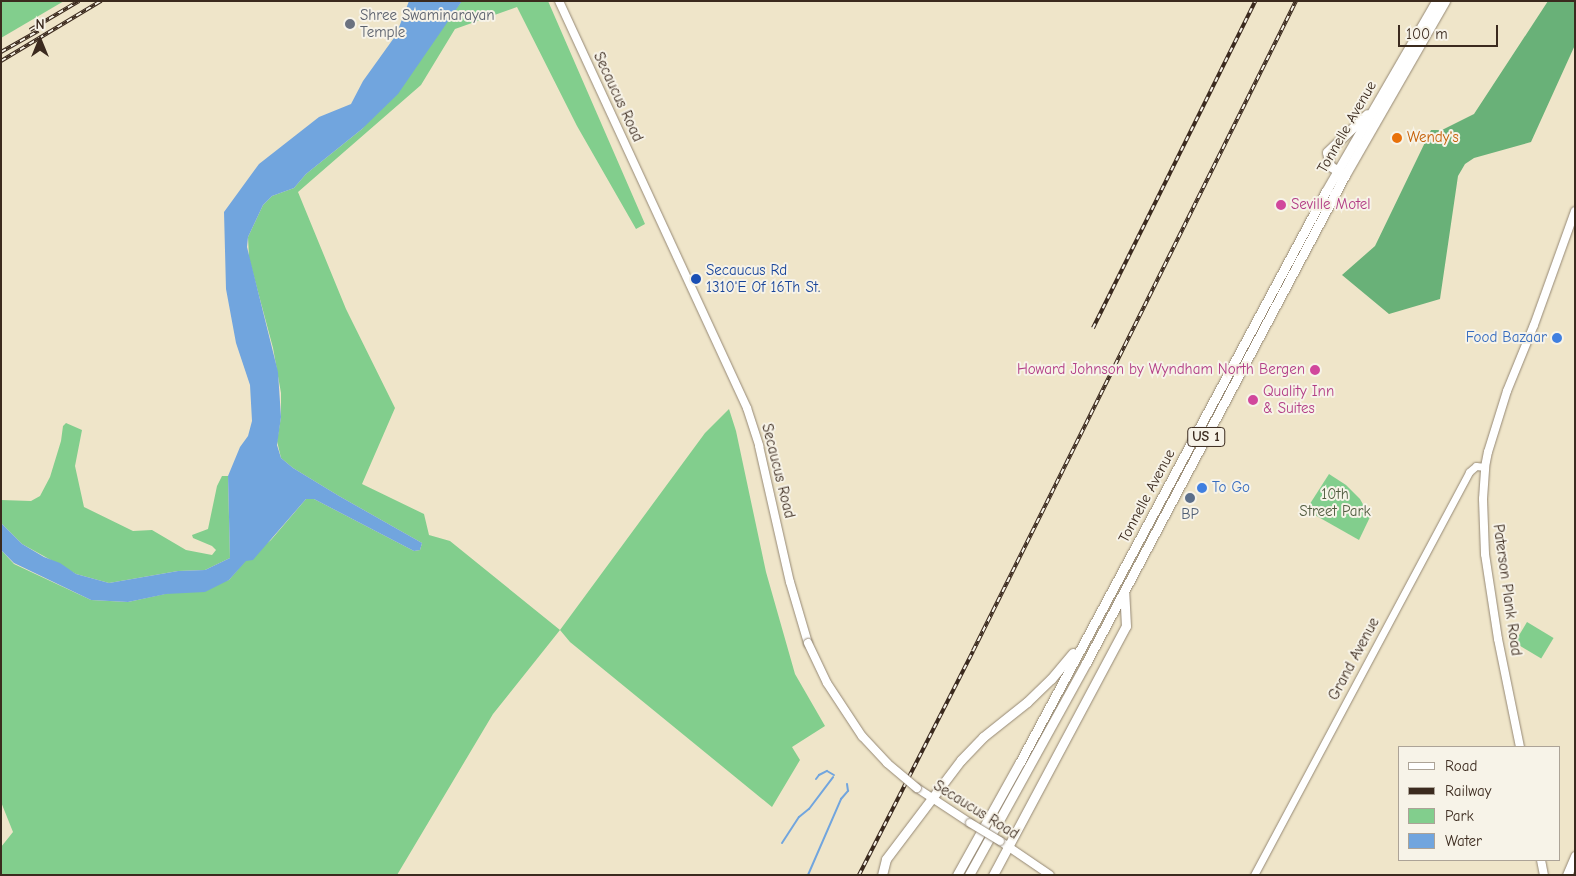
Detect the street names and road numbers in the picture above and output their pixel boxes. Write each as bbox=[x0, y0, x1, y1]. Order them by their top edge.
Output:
street label: Secaucus Road bbox=[589, 49, 647, 145]
street label: Tonnelle Avenue bbox=[1313, 78, 1381, 176]
street label: Secaucus Road bbox=[758, 422, 798, 520]
road number: US 1 bbox=[1187, 426, 1225, 448]
street label: Tonnelle Avenue bbox=[1115, 446, 1179, 546]
street label: Paterson Plank Road bbox=[1489, 523, 1525, 657]
street label: Grand Avenue bbox=[1325, 615, 1383, 703]
street label: Secaucus Road bbox=[930, 777, 1022, 843]

